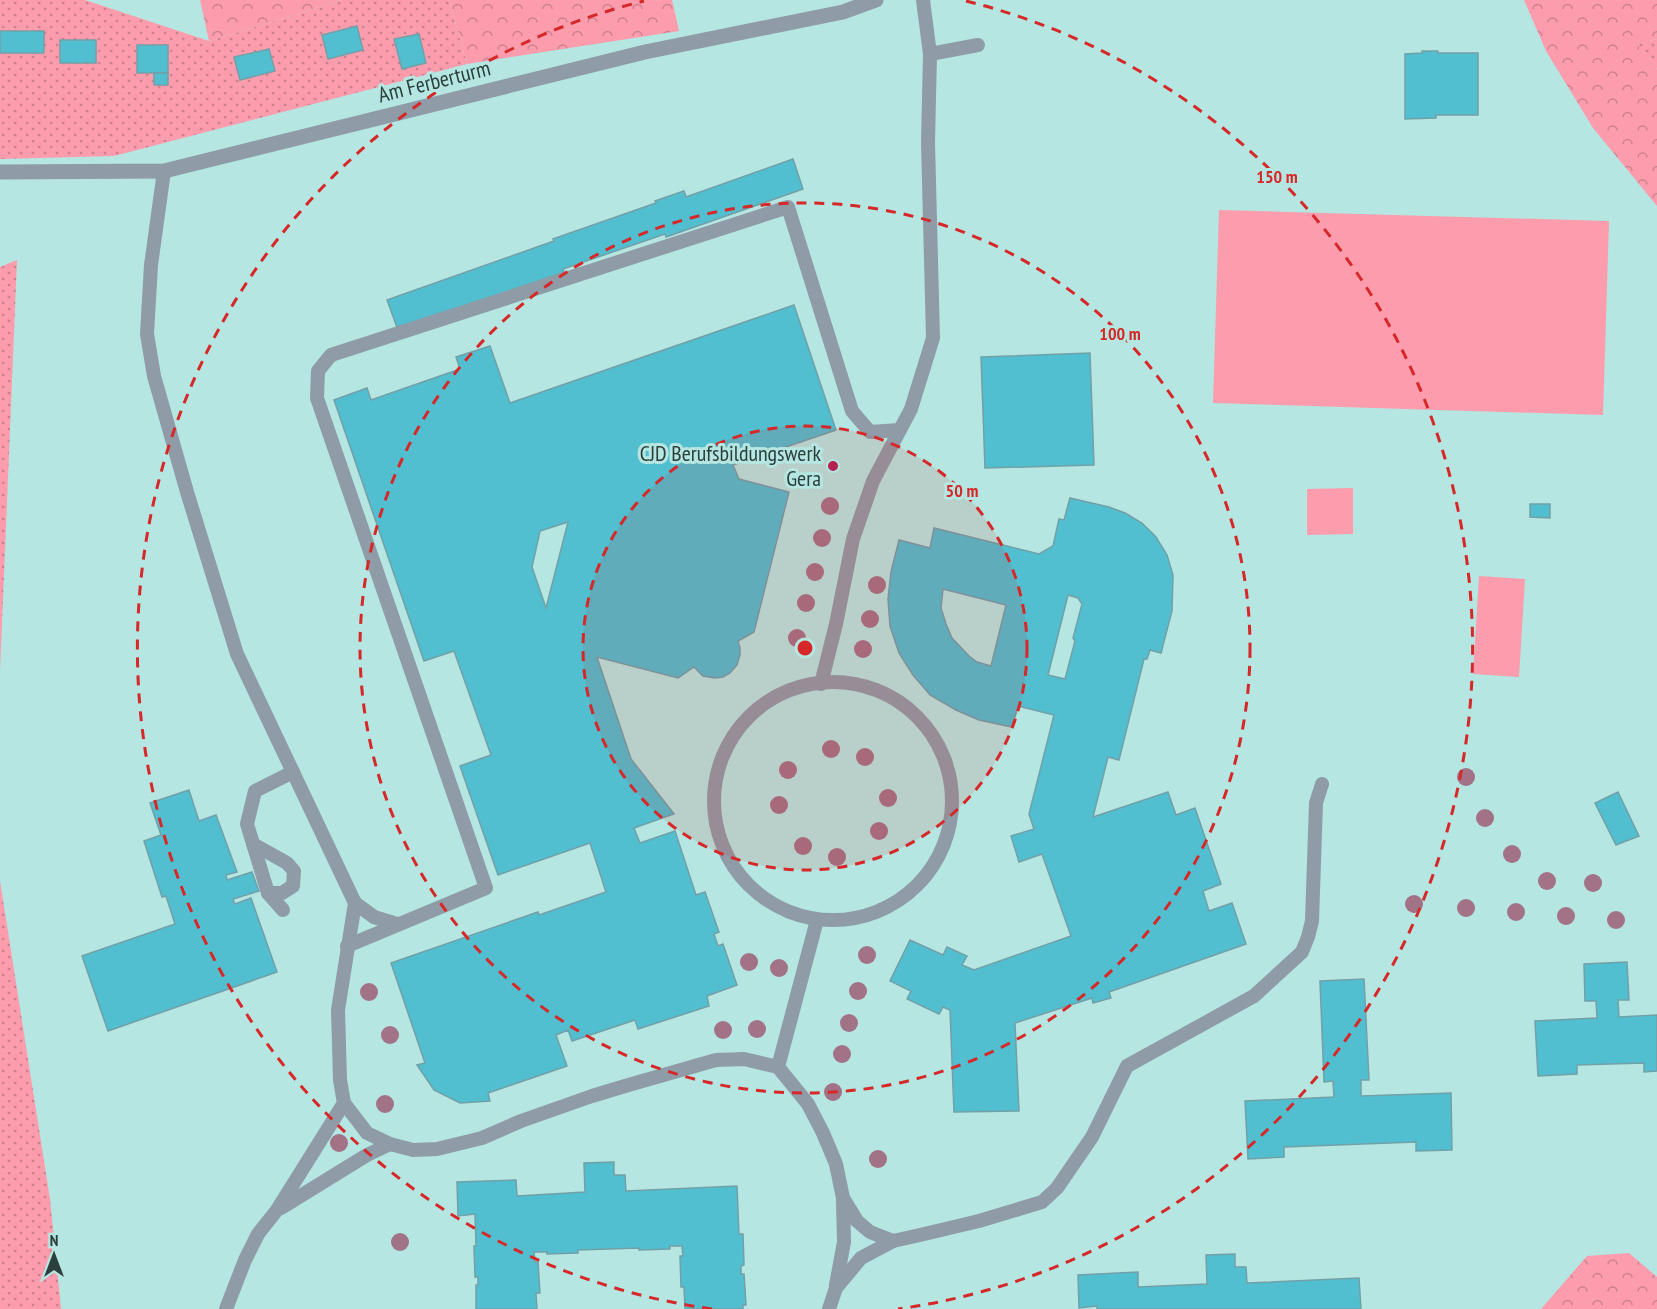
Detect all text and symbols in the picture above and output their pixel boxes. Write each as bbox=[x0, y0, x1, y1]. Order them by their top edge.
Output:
street label: Am Ferberturm bbox=[375, 54, 493, 108]
text: 150 m bbox=[1256, 165, 1298, 188]
text: 100 m bbox=[1099, 322, 1141, 345]
place label: CJD Berufsbildungswerk Gera bbox=[640, 439, 821, 492]
marker: CJD Berufsbildungswerk Gera bbox=[826, 459, 840, 473]
text: 50 m bbox=[946, 479, 978, 502]
centre of rings bbox=[795, 638, 815, 658]
north arrow bbox=[24, 1225, 84, 1285]
text: N bbox=[50, 1230, 58, 1250]

